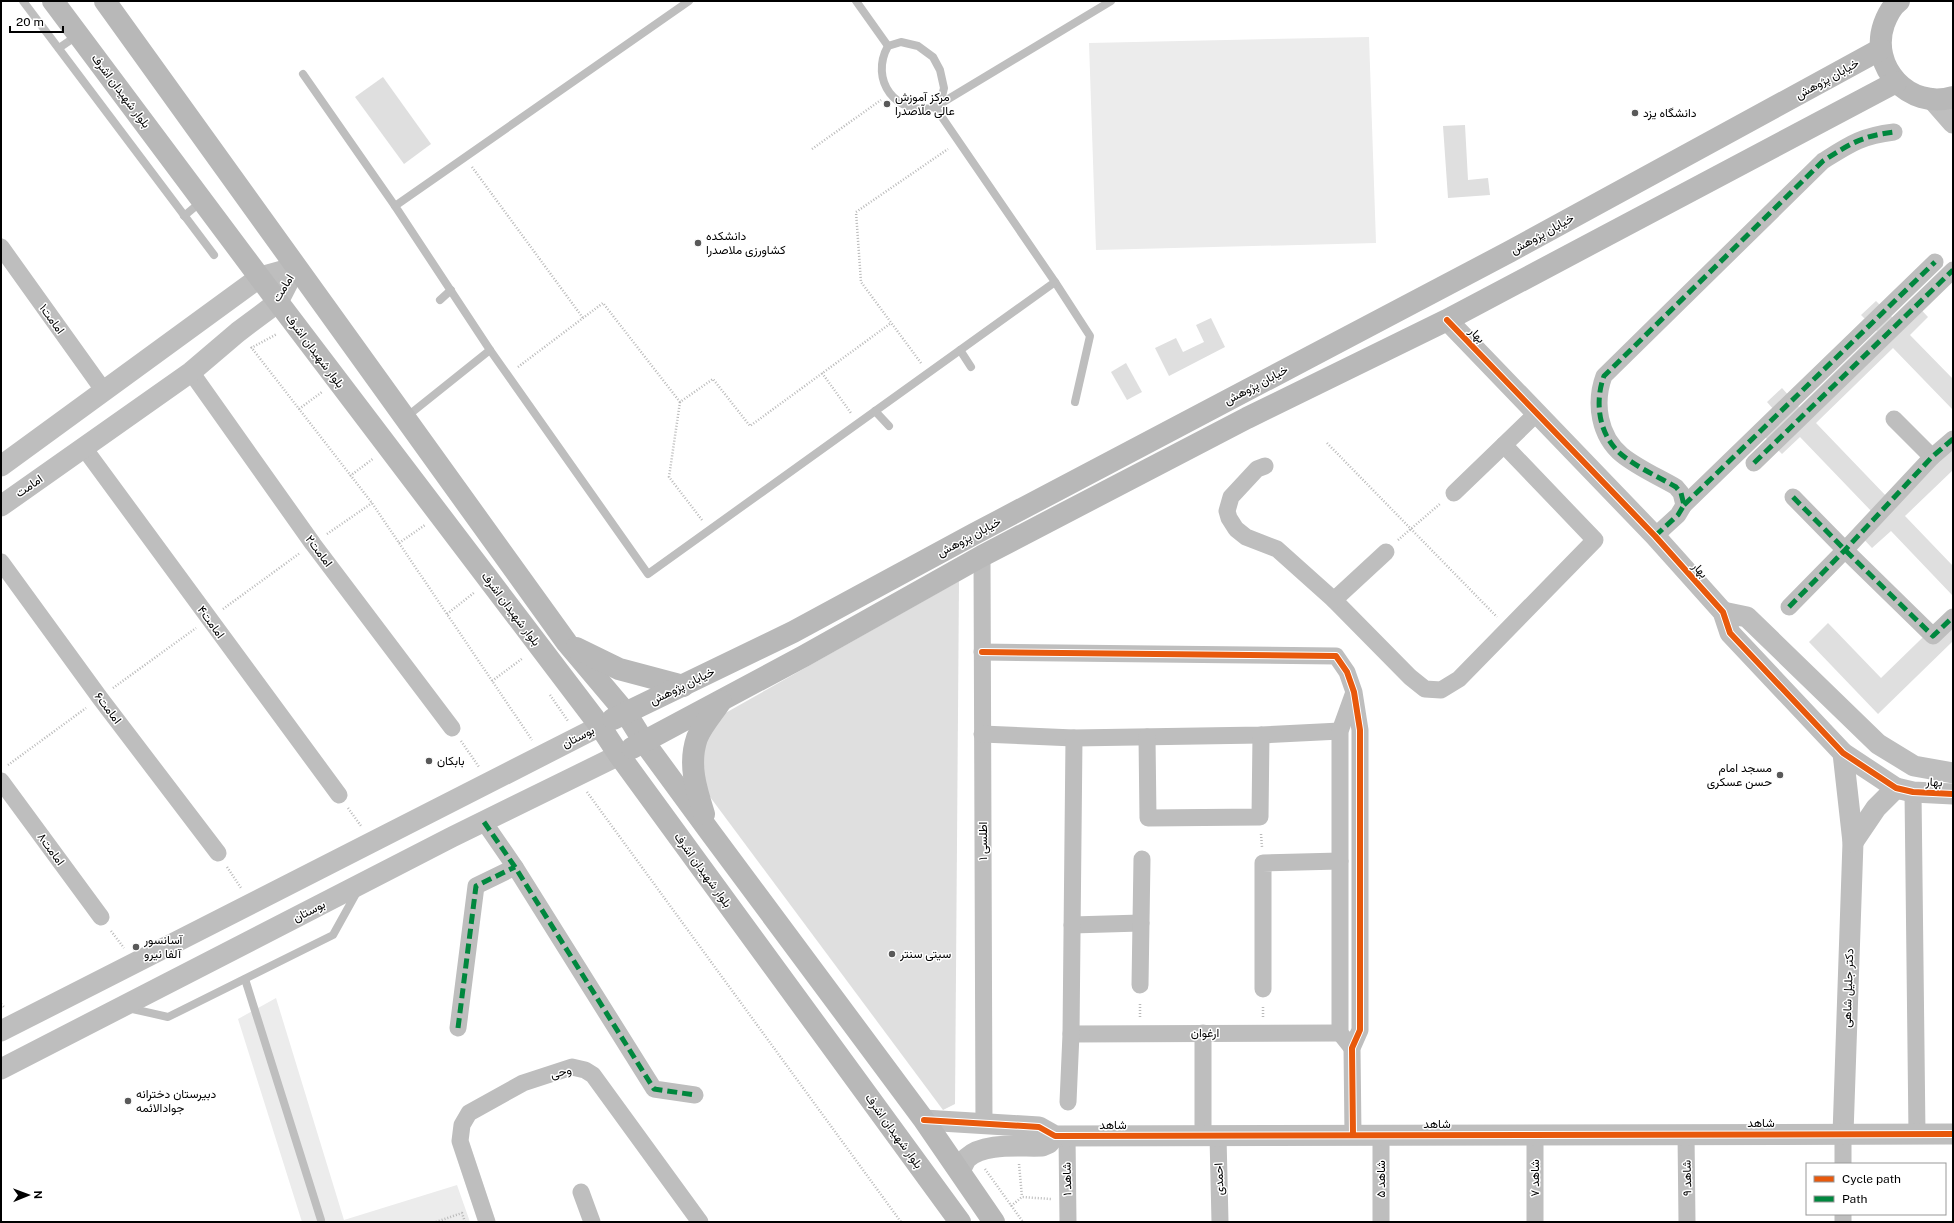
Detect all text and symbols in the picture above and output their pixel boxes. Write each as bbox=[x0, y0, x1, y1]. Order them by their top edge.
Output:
scale bar bbox=[10, 8, 63, 34]
text: 20 m bbox=[16, 15, 44, 29]
street label: بلوار شهیدان اشرف bbox=[88, 51, 153, 131]
street label: خیابان پژوهش bbox=[1793, 56, 1862, 103]
place label: مرکز آموزش عالی ملّاصدرا bbox=[895, 90, 955, 119]
marker: مرکز آموزش عالی ملّاصدرا bbox=[882, 99, 892, 109]
place label: دانشگاه یزد bbox=[1643, 106, 1697, 121]
marker: دانشگاه یزد bbox=[1630, 108, 1640, 118]
street label: خیابان پژوهش bbox=[1508, 211, 1577, 258]
place label: دانشکده کشاورزی ملاصدرا bbox=[706, 229, 785, 258]
marker: دانشکده کشاورزی ملاصدرا bbox=[693, 238, 703, 248]
street label: امامت bbox=[269, 272, 297, 304]
street label: امامت۱ bbox=[37, 301, 67, 337]
street label: بلوار شهیدان اشرف bbox=[282, 311, 347, 391]
street label: بهار bbox=[1465, 323, 1488, 347]
street label: خیابان پژوهش bbox=[1222, 362, 1291, 409]
street label: امامت bbox=[13, 472, 45, 500]
street label: خیابان پژوهش bbox=[935, 514, 1004, 561]
street label: امامت۲ bbox=[303, 532, 335, 570]
street label: بهار bbox=[1688, 558, 1711, 582]
street label: بلوار شهیدان اشرف bbox=[478, 569, 543, 649]
street label: امامت۴ bbox=[195, 603, 227, 641]
street label: خیابان پژوهش bbox=[647, 664, 717, 709]
street label: امامت۶ bbox=[92, 690, 124, 726]
street label: بوستان bbox=[560, 723, 597, 752]
place label: بابکان bbox=[437, 754, 465, 768]
marker: بابکان bbox=[424, 756, 434, 766]
place label: مسجد امام حسن عسکری bbox=[1707, 761, 1772, 790]
marker: مسجد امام حسن عسکری bbox=[1775, 770, 1785, 780]
street label: بهار bbox=[1924, 775, 1943, 790]
street label: اطلسی ۱ bbox=[976, 822, 991, 860]
street label: امامت۸ bbox=[34, 830, 68, 868]
street label: بلوار شهیدان اشرف bbox=[670, 830, 735, 911]
street label: بوستان bbox=[291, 897, 328, 926]
place label: آسانسور آلفا نيرو bbox=[143, 933, 184, 962]
marker: آسانسور آلفا نيرو bbox=[131, 942, 141, 952]
place label: سیتی سنتر bbox=[899, 947, 951, 962]
street label: دکتر جلیل شاهی bbox=[1840, 948, 1857, 1028]
marker: سیتی سنتر bbox=[887, 949, 897, 959]
street label: ارغوان bbox=[1191, 1026, 1219, 1041]
street label: وحی bbox=[549, 1063, 573, 1082]
place label: دبیرستان دخترانه جوادالائمه bbox=[136, 1087, 217, 1116]
street label: بلوار شهیدان اشرف bbox=[861, 1091, 926, 1172]
marker: دبیرستان دخترانه جوادالائمه bbox=[123, 1096, 133, 1106]
street label: شاهد bbox=[1747, 1116, 1775, 1130]
street label: شاهد bbox=[1423, 1117, 1451, 1131]
street label: شاهد bbox=[1099, 1118, 1127, 1132]
street label: شاهد ۷ bbox=[1528, 1159, 1542, 1197]
street label: شاهد ۵ bbox=[1374, 1160, 1388, 1198]
street label: شاهد ۹ bbox=[1680, 1160, 1694, 1196]
street label: شاهد ۱ bbox=[1060, 1162, 1074, 1196]
street label: احمدی bbox=[1211, 1162, 1228, 1196]
legend bbox=[1806, 1163, 1946, 1215]
text: Cycle path bbox=[1842, 1172, 1901, 1186]
north arrow bbox=[8, 1175, 48, 1215]
text: N bbox=[32, 1190, 44, 1199]
text: Path bbox=[1842, 1192, 1868, 1206]

